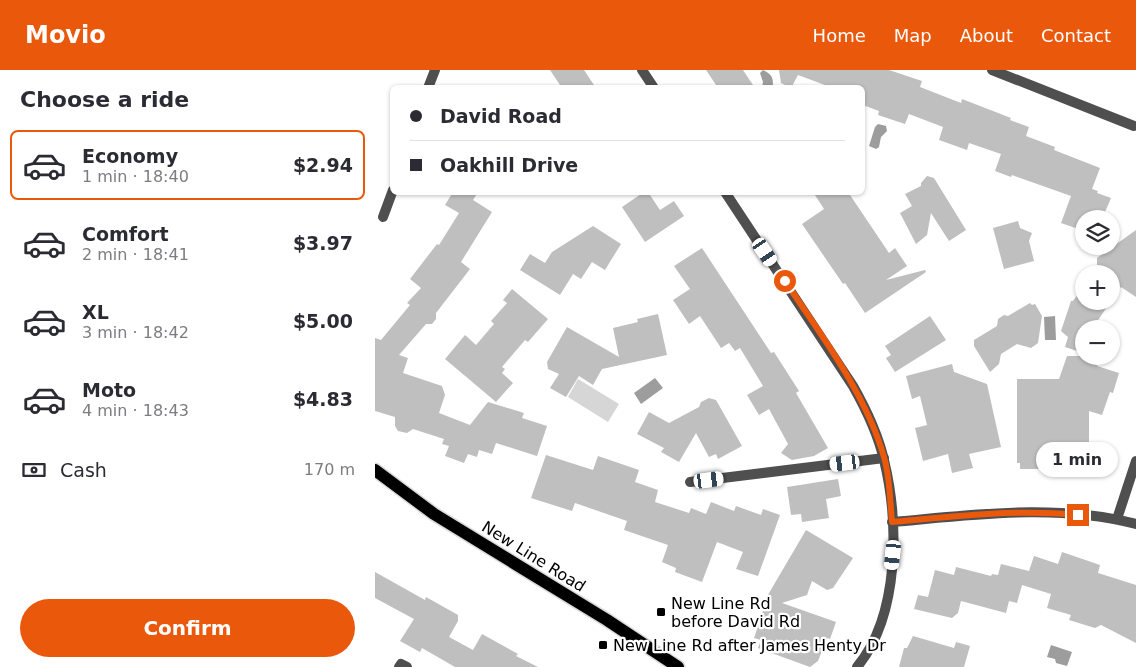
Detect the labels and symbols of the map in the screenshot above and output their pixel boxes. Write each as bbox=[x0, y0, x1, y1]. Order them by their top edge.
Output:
car bbox=[750, 235, 779, 269]
route start bbox=[774, 270, 796, 292]
callout: 1 min bbox=[1037, 442, 1119, 478]
car bbox=[829, 454, 860, 472]
car bbox=[693, 471, 724, 489]
route end bbox=[1067, 504, 1089, 526]
street label: New Line Road bbox=[478, 517, 589, 596]
car bbox=[883, 539, 902, 571]
place label: New Line Rd before David Rd bbox=[671, 594, 800, 631]
marker: New Line Rd before David Rd bbox=[655, 606, 667, 618]
place label: New Line Rd after James Henty Dr bbox=[613, 636, 886, 655]
marker: New Line Rd after James Henty Dr bbox=[597, 639, 609, 651]

